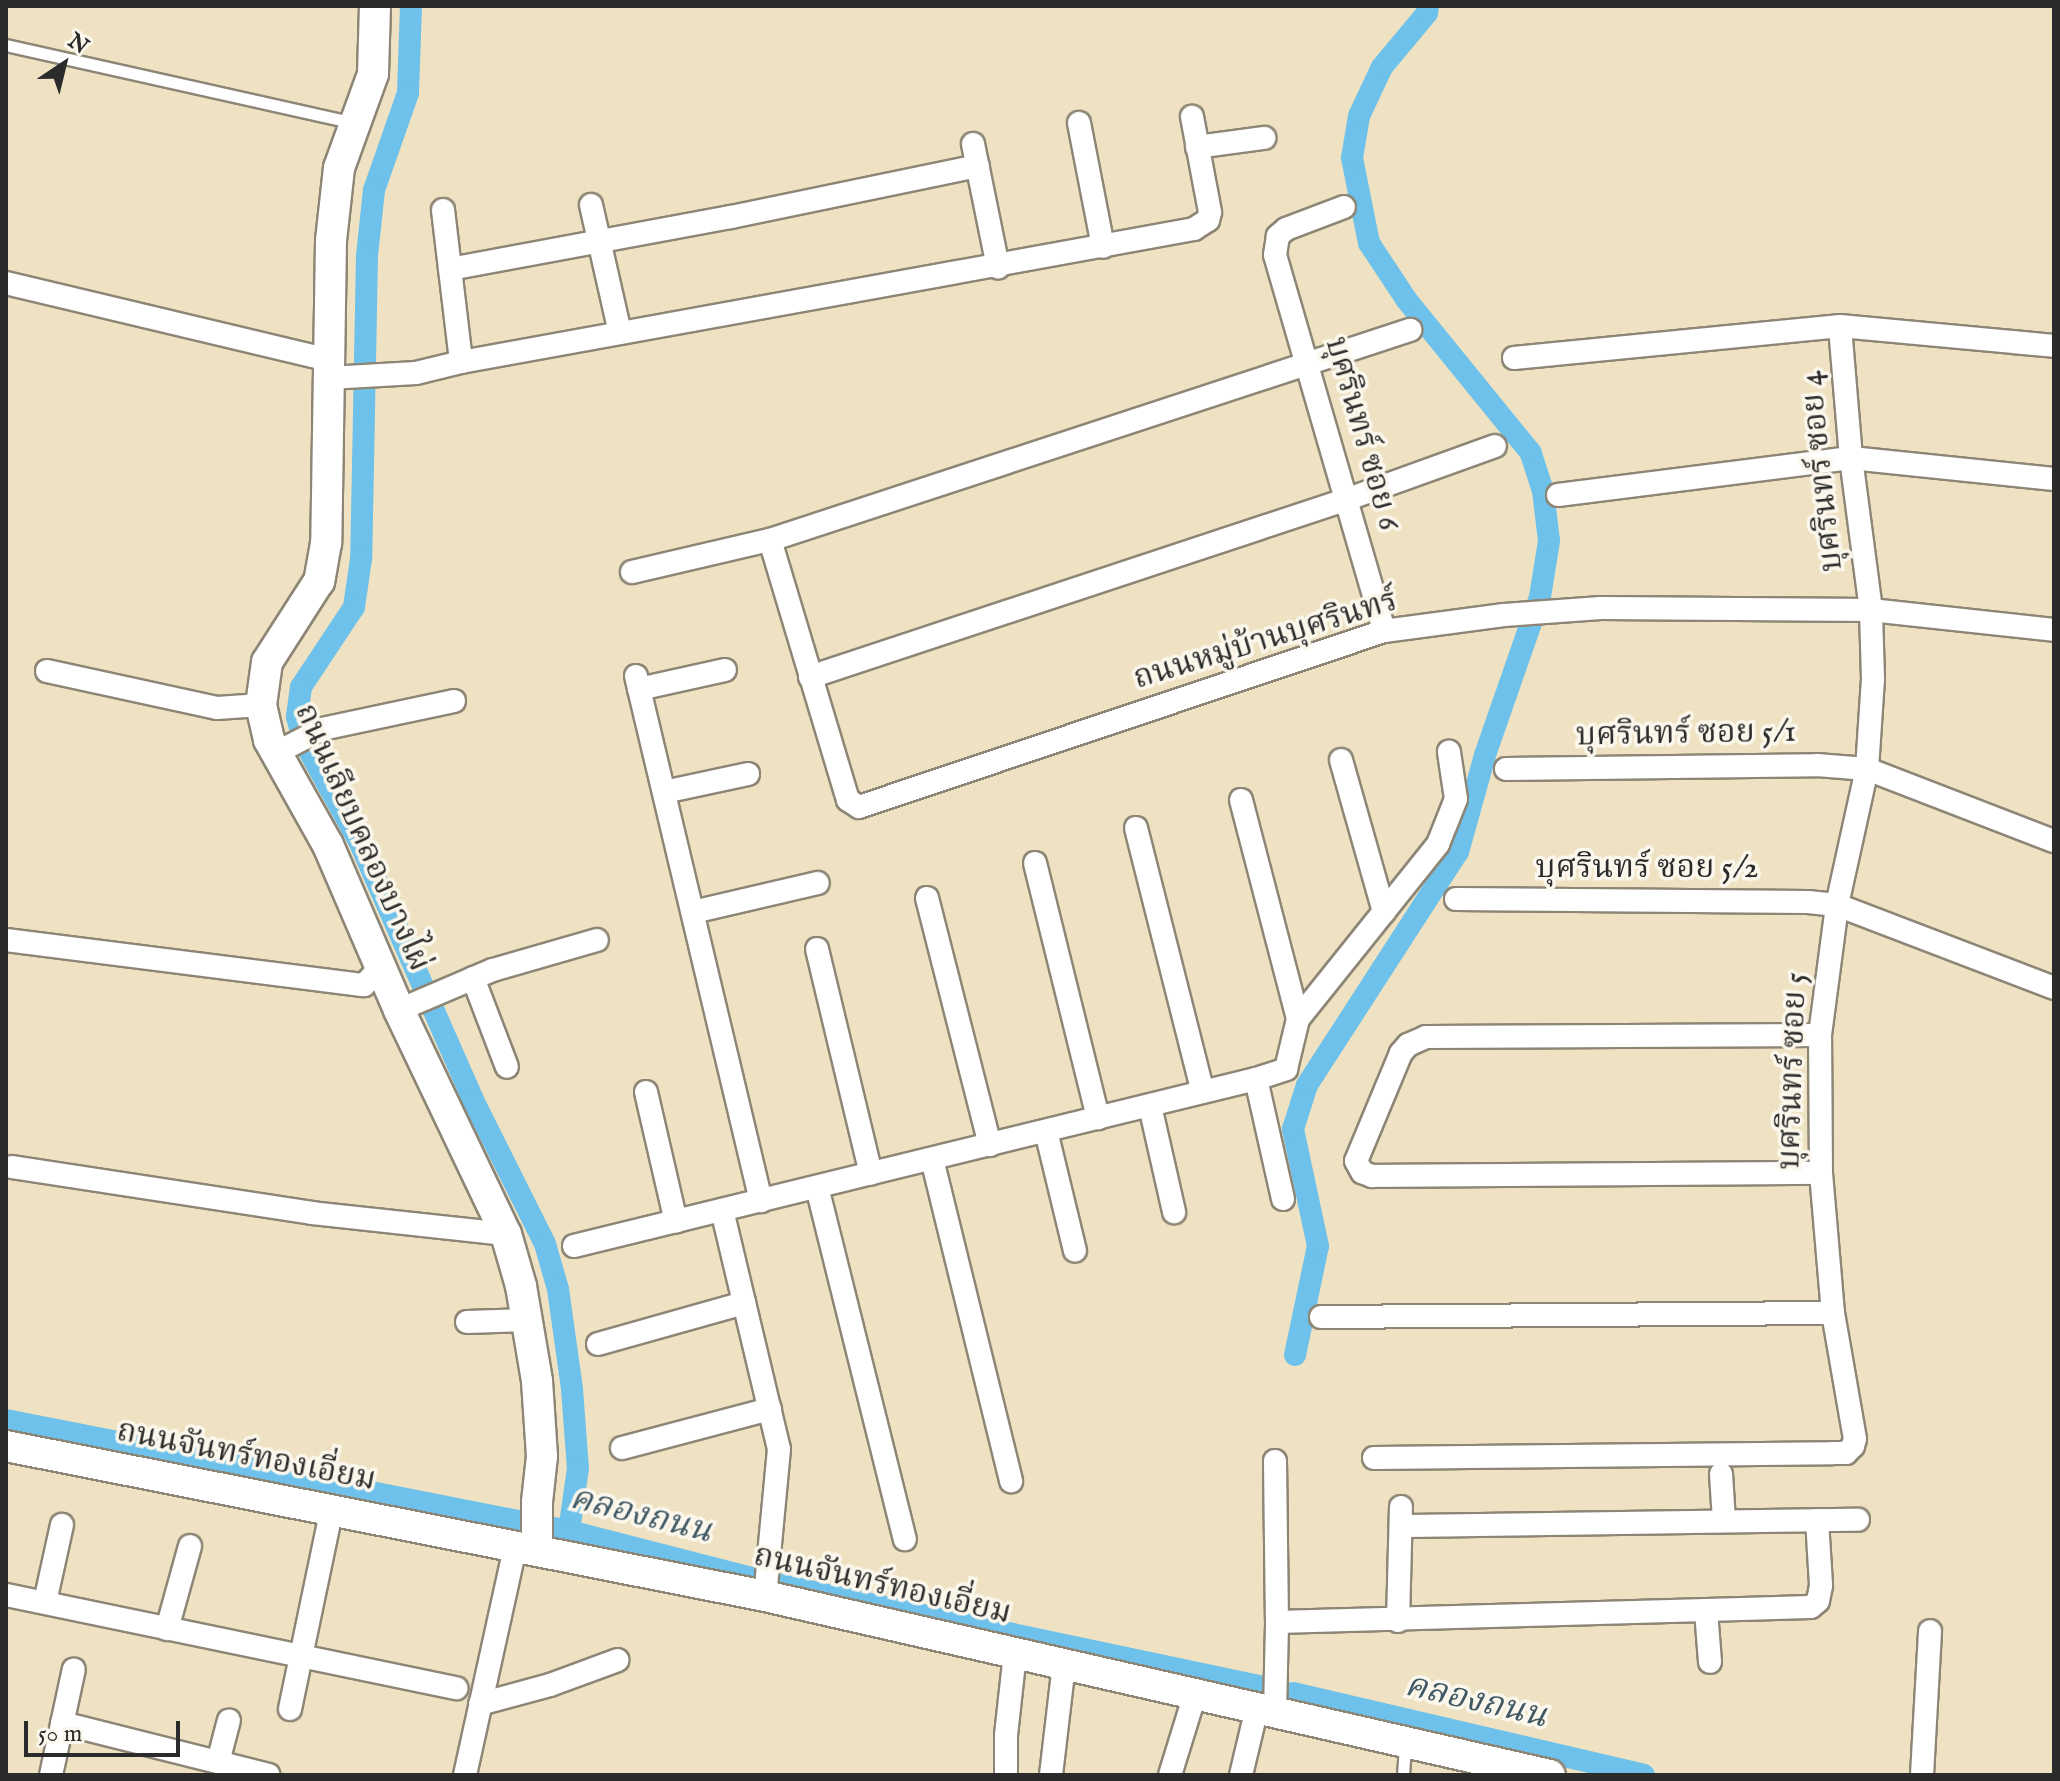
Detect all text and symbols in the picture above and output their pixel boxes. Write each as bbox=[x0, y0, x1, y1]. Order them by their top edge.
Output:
north arrow bbox=[24, 24, 104, 104]
text: N bbox=[62, 27, 94, 61]
street label: บุศรินทร์ ซอย 6 bbox=[1315, 333, 1407, 535]
street label: บุศรินทร์ ซอย 4 bbox=[1793, 369, 1853, 573]
street label: ถนนหมู่บ้านบุศรินทร์ bbox=[1129, 583, 1403, 699]
street label: ถนนเลียบคลองบางไผ่ bbox=[285, 698, 437, 978]
street label: บุศรินทร์ ซอย 5/1 bbox=[1576, 714, 1796, 756]
street label: บุศรินทร์ ซอย 5/2 bbox=[1535, 850, 1759, 888]
street label: บุศรินทร์ ซอย 5 bbox=[1771, 972, 1817, 1170]
street label: ถนนจันทร์ทองเอี่ยม bbox=[113, 1413, 379, 1501]
water label: คลองถนน bbox=[566, 1478, 716, 1552]
street label: ถนนจันทร์ทองเอี่ยม bbox=[750, 1538, 1014, 1634]
water label: คลองถนน bbox=[1401, 1665, 1551, 1737]
scale bar bbox=[28, 1705, 184, 1755]
text: 50 m bbox=[38, 1719, 82, 1750]

